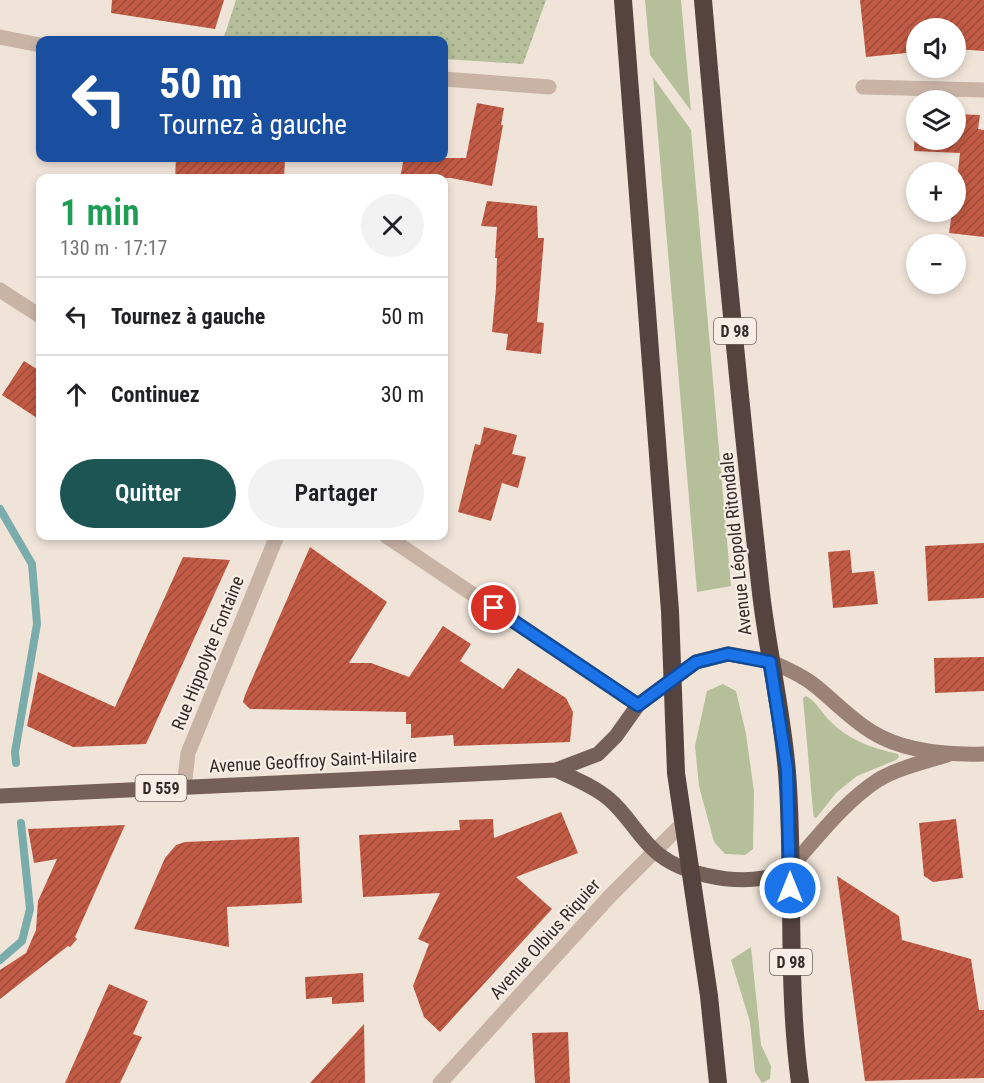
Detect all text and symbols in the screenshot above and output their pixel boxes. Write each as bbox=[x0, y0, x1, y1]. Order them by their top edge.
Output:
map controls bbox=[906, 18, 966, 294]
button: sound bbox=[906, 18, 966, 78]
text: 50 m bbox=[159, 59, 242, 108]
icon: left bbox=[60, 60, 138, 138]
button: layers bbox=[906, 90, 966, 150]
text: Tournez à gauche bbox=[159, 109, 347, 141]
button: + bbox=[906, 162, 966, 222]
text: 1 min bbox=[60, 192, 140, 234]
button: close bbox=[361, 194, 424, 257]
button: − bbox=[906, 234, 966, 294]
text: 130 m · 17:17 bbox=[60, 236, 167, 260]
icon: left bbox=[60, 300, 93, 333]
text: Tournez à gauche bbox=[111, 304, 265, 329]
text: 50 m bbox=[381, 304, 424, 329]
road number: D 98 bbox=[714, 318, 756, 344]
icon: ahead bbox=[60, 378, 93, 411]
text: Continuez bbox=[111, 382, 200, 407]
text: 30 m bbox=[381, 382, 424, 407]
street label: Avenue Léopold Ritondale bbox=[715, 452, 756, 637]
button: Quitter bbox=[60, 459, 236, 528]
button: Partager bbox=[248, 459, 424, 528]
street label: Rue Hippolyte Fontaine bbox=[167, 573, 248, 733]
pin bbox=[468, 582, 519, 633]
icon: arrive bbox=[477, 591, 510, 624]
street label: Avenue Geoffroy Saint-Hilaire bbox=[209, 745, 417, 776]
road number: D 559 bbox=[136, 775, 186, 801]
position arrow bbox=[758, 856, 822, 920]
street label: Avenue Olbius Riquier bbox=[485, 874, 604, 1003]
road number: D 98 bbox=[770, 949, 812, 975]

